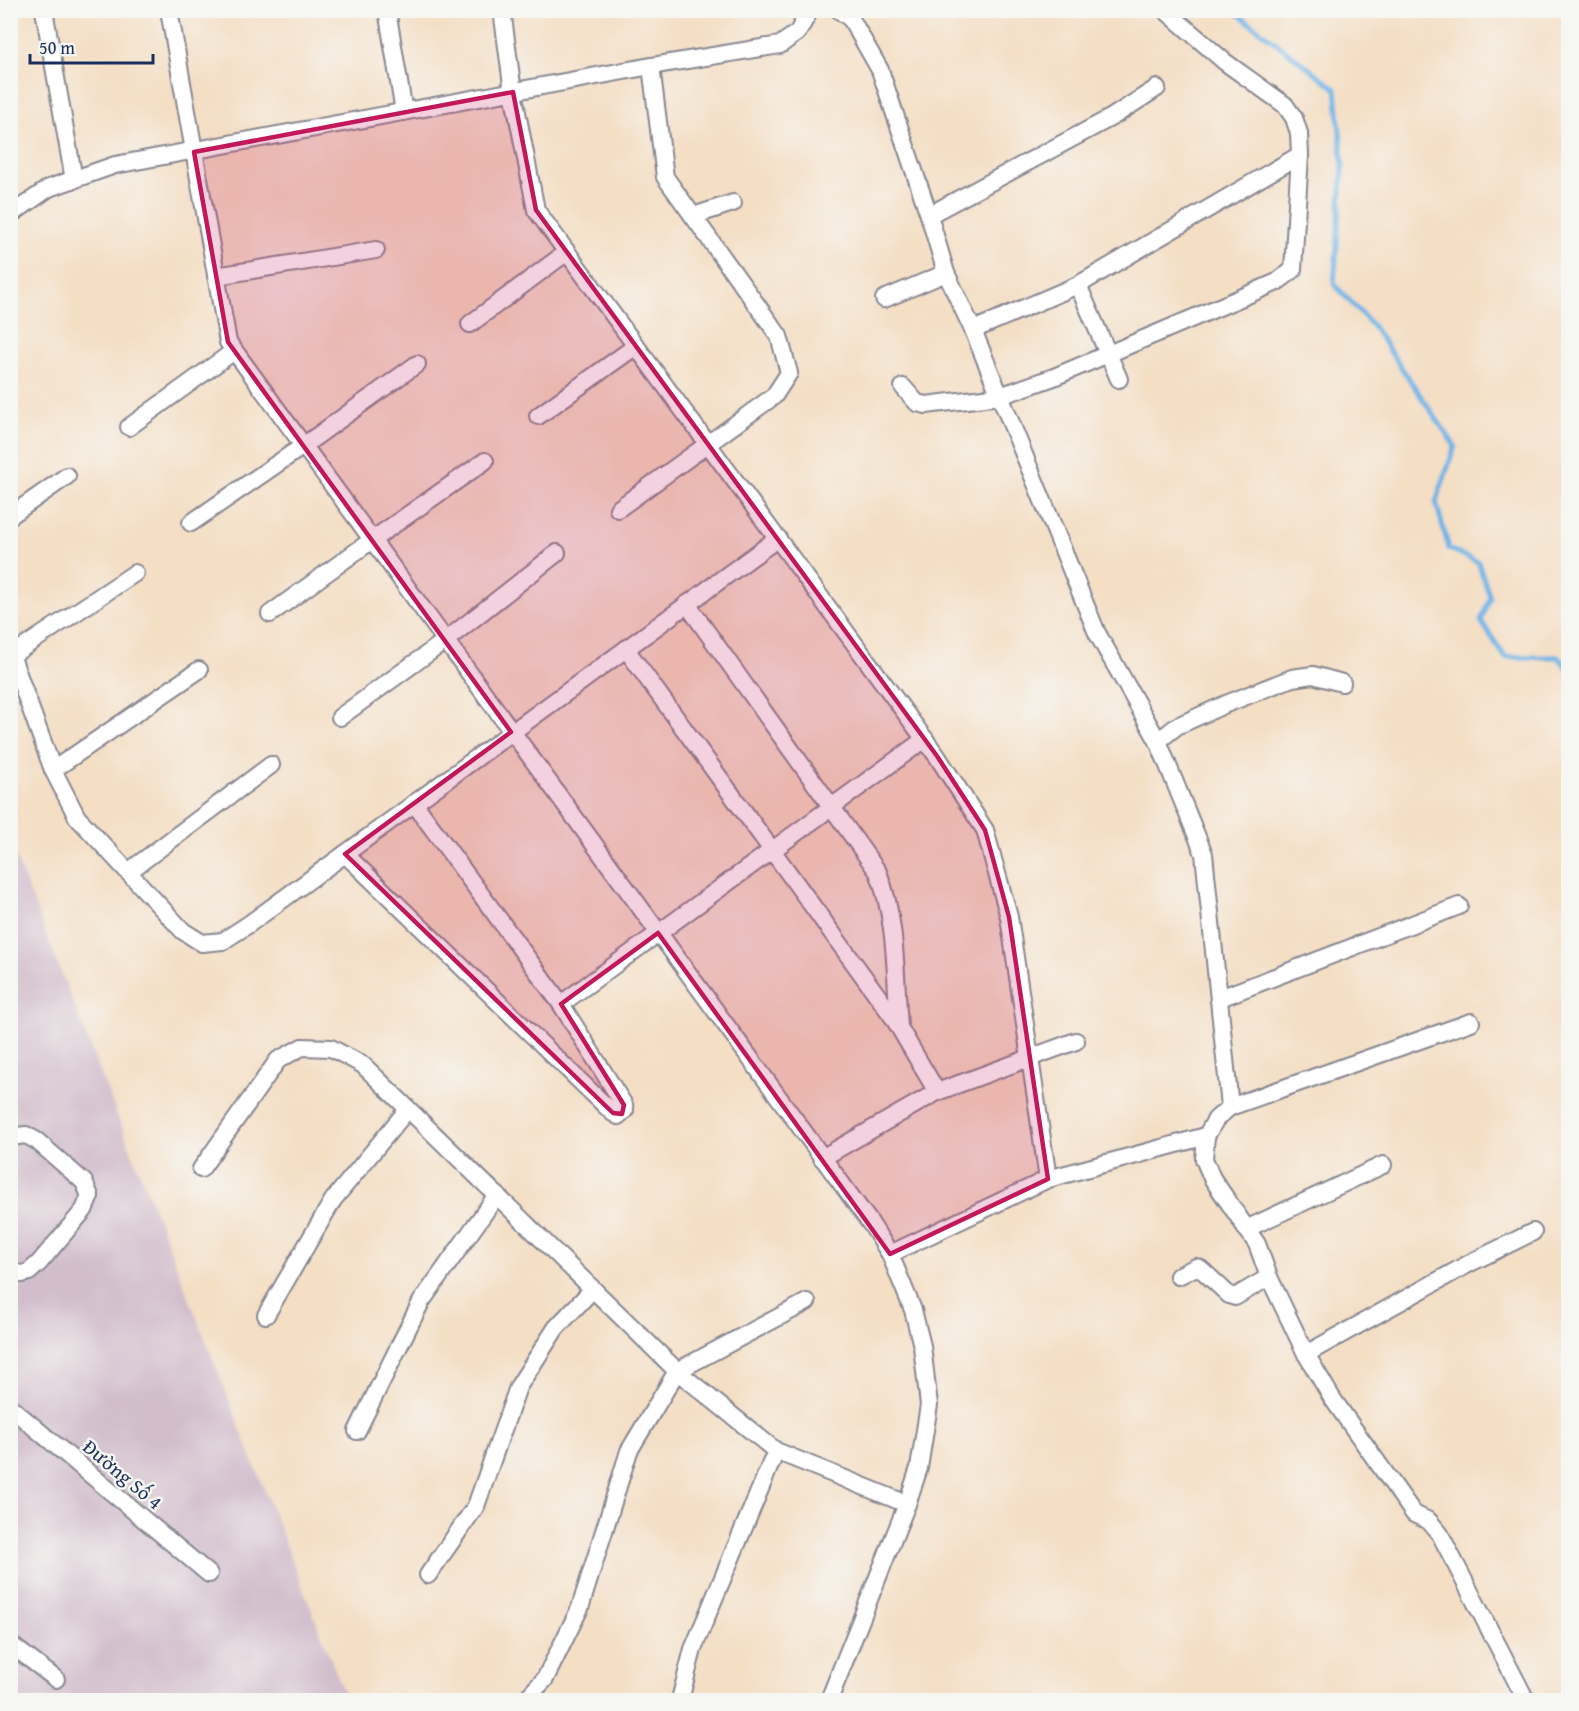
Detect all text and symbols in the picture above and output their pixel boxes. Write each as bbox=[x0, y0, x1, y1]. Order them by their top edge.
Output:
scale bar bbox=[30, 27, 153, 65]
text: 50 m bbox=[39, 34, 75, 61]
street label: Đường Số 4 bbox=[77, 1432, 169, 1516]

